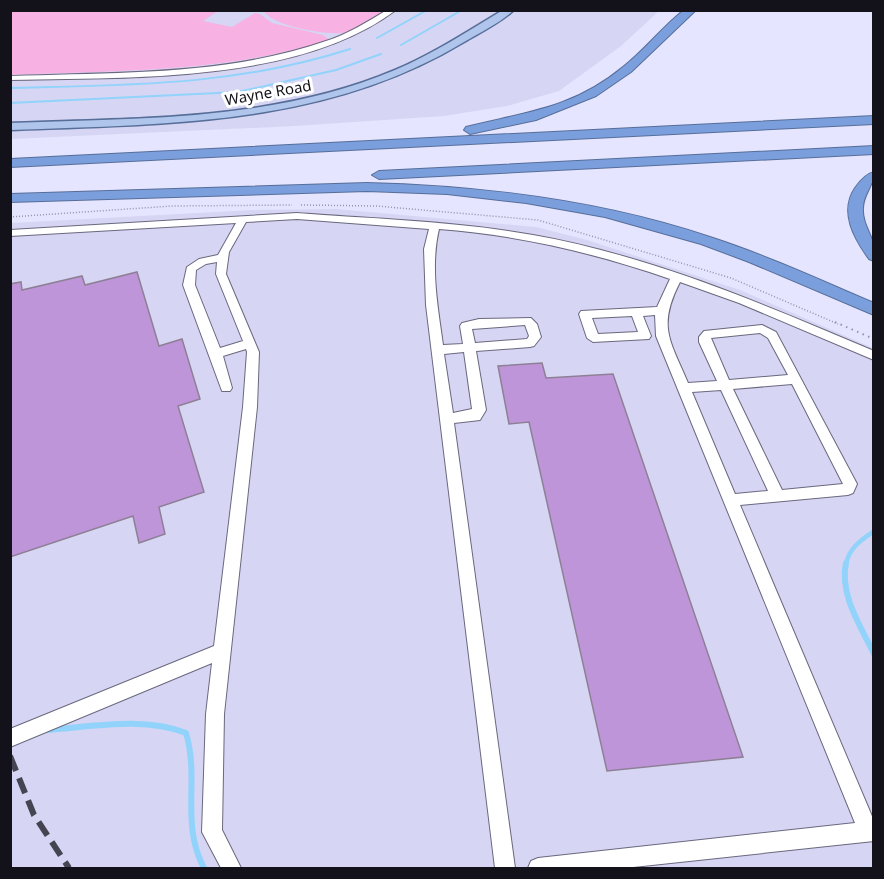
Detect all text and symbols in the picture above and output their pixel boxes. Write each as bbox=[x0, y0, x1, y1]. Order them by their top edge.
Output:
street label: Wayne Road bbox=[223, 75, 313, 109]

